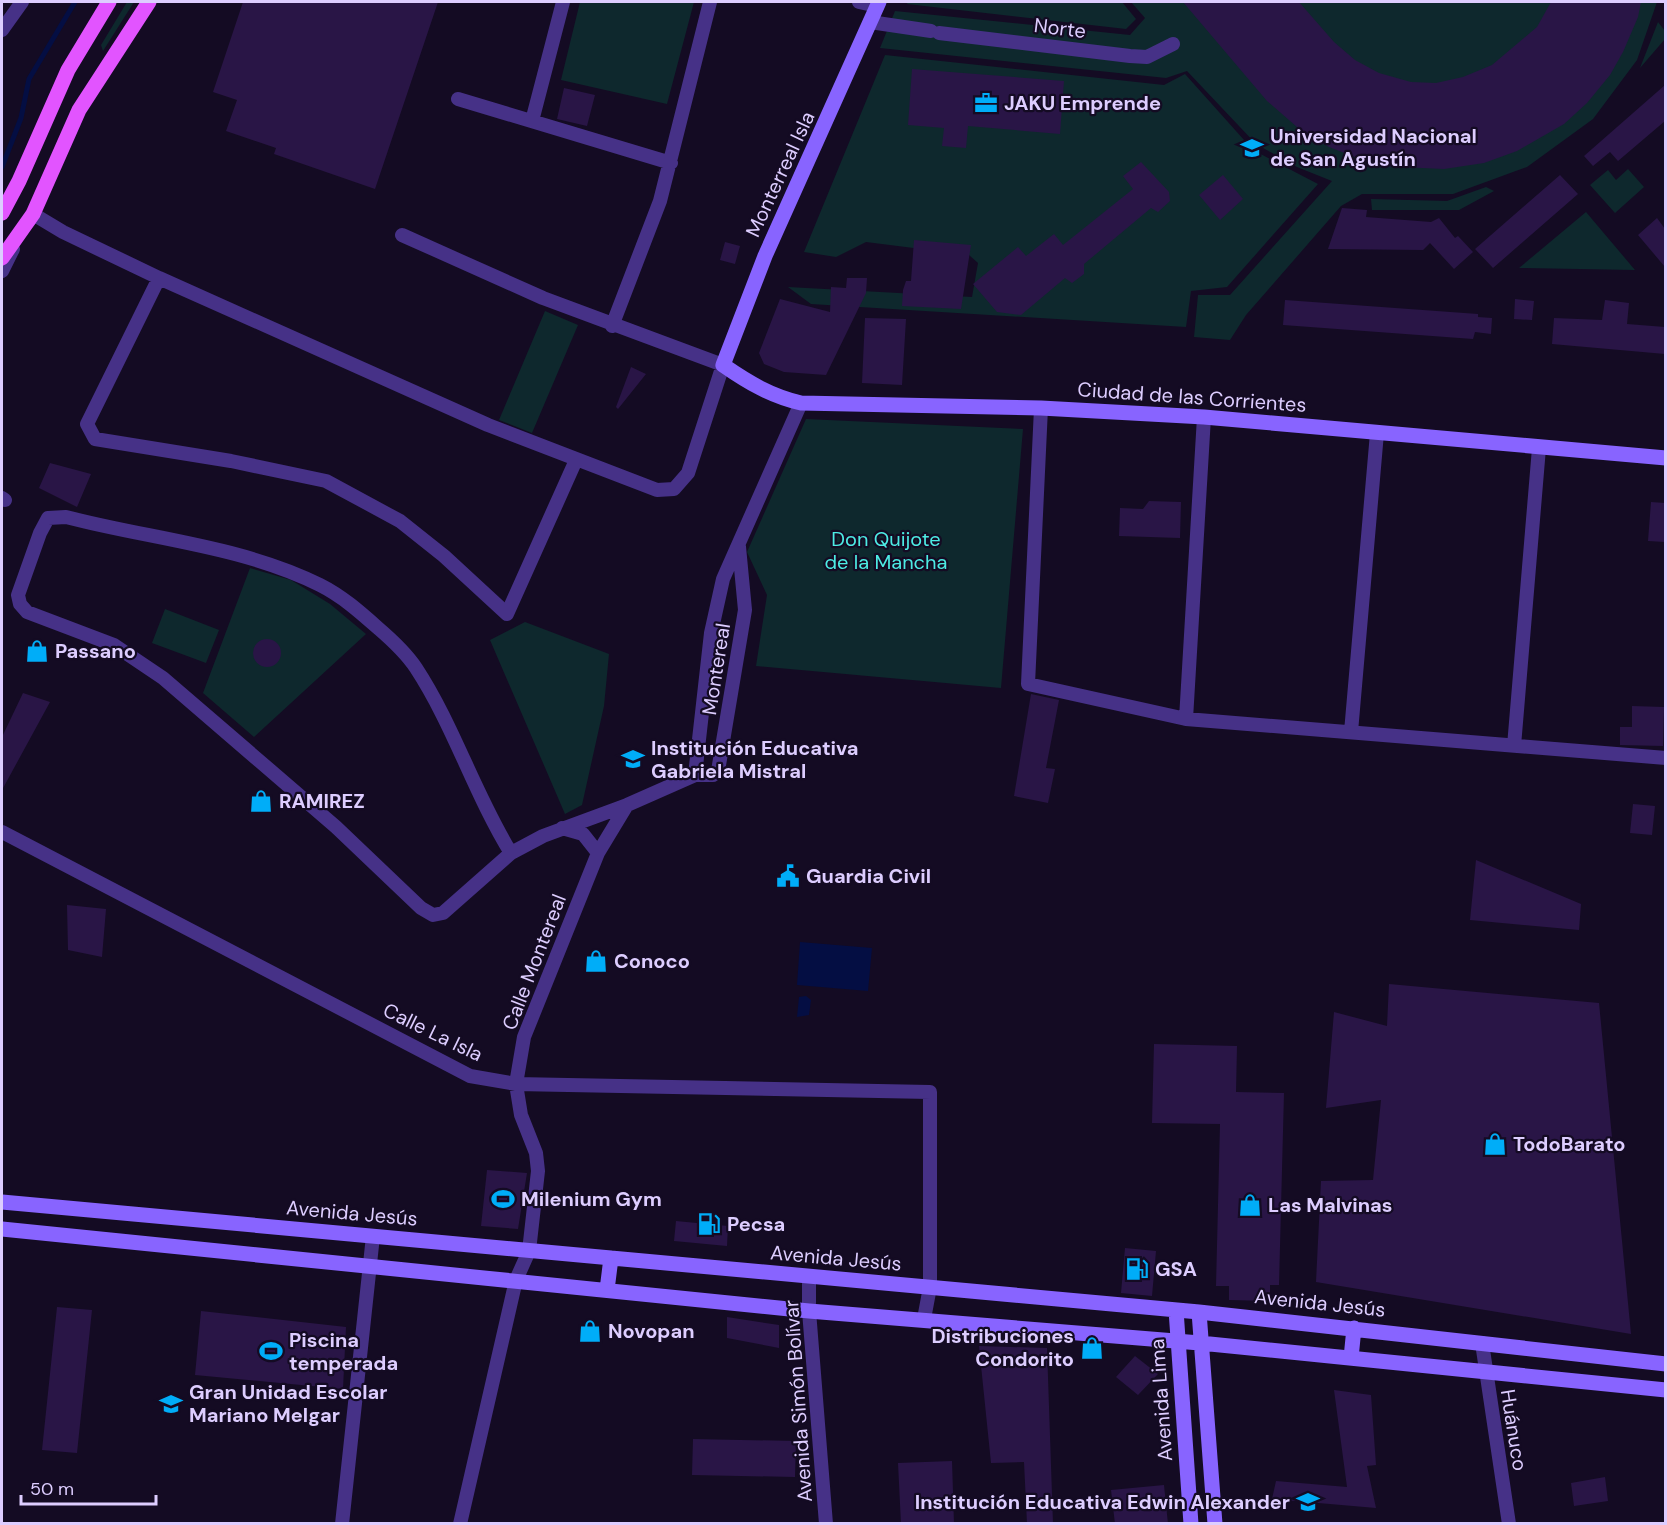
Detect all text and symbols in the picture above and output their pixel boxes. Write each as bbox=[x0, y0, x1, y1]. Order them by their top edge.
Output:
street label: Norte bbox=[1033, 12, 1087, 44]
office icon: JAKU Emprende bbox=[973, 90, 999, 116]
place label: JAKU Emprende bbox=[1004, 90, 1161, 116]
street label: Monterreal Isla bbox=[740, 107, 820, 241]
place label: Universidad Nacional de San Agustín bbox=[1270, 123, 1477, 172]
school or university icon: Universidad Nacional de San Agustín bbox=[1239, 135, 1265, 161]
street label: Ciudad de las Corrientes bbox=[1077, 376, 1307, 418]
park label: Don Quijote de la Mancha bbox=[825, 526, 947, 575]
street label: Montereal bbox=[696, 621, 736, 717]
shop icon: Passano bbox=[24, 638, 50, 664]
place label: Passano bbox=[55, 638, 136, 664]
place label: Institución Educativa Gabriela Mistral bbox=[651, 735, 858, 784]
school or university icon: Institución Educativa Gabriela Mistral bbox=[620, 746, 646, 772]
shop icon: RAMIREZ bbox=[248, 788, 274, 814]
place label: RAMIREZ bbox=[279, 788, 365, 814]
public building icon: Guardia Civil bbox=[775, 863, 801, 889]
place label: Guardia Civil bbox=[806, 863, 931, 889]
street label: Calle Montereal bbox=[496, 890, 572, 1034]
shop icon: Conoco bbox=[583, 948, 609, 974]
place label: Conoco bbox=[614, 948, 690, 974]
street label: Calle La Isla bbox=[379, 997, 487, 1067]
shop icon: TodoBarato bbox=[1482, 1131, 1508, 1157]
place label: TodoBarato bbox=[1513, 1131, 1626, 1157]
sports icon: Milenium Gym bbox=[490, 1186, 516, 1212]
place label: Milenium Gym bbox=[521, 1186, 662, 1212]
shop icon: Las Malvinas bbox=[1237, 1192, 1263, 1218]
place label: Las Malvinas bbox=[1268, 1192, 1392, 1218]
street label: Avenida Jesús bbox=[285, 1194, 419, 1232]
fuel station icon: Pecsa bbox=[696, 1211, 722, 1237]
place label: Pecsa bbox=[727, 1211, 785, 1237]
street label: Avenida Jesús bbox=[769, 1239, 903, 1277]
fuel station icon: GSA bbox=[1124, 1256, 1150, 1282]
place label: GSA bbox=[1155, 1256, 1197, 1282]
street label: Avenida Jesús bbox=[1253, 1283, 1387, 1323]
street label: Avenida Simón Bolívar bbox=[778, 1299, 818, 1503]
shop icon: Novopan bbox=[577, 1318, 603, 1344]
place label: Novopan bbox=[608, 1318, 695, 1344]
place label: Distribuciones Condorito bbox=[931, 1323, 1074, 1372]
place label: Piscina temperada bbox=[289, 1327, 398, 1376]
shop icon: Distribuciones Condorito bbox=[1079, 1335, 1105, 1361]
sports icon: Piscina temperada bbox=[258, 1338, 284, 1364]
street label: Avenida Lima bbox=[1144, 1338, 1178, 1462]
place label: Gran Unidad Escolar Mariano Melgar bbox=[189, 1379, 388, 1428]
street label: Huánuco bbox=[1495, 1387, 1533, 1473]
school or university icon: Gran Unidad Escolar Mariano Melgar bbox=[158, 1391, 184, 1417]
scale bar bbox=[21, 1468, 156, 1506]
text: 50 m bbox=[30, 1477, 74, 1501]
place label: Institución Educativa Edwin Alexander bbox=[915, 1489, 1290, 1515]
school or university icon: Institución Educativa Edwin Alexander bbox=[1295, 1489, 1321, 1515]

